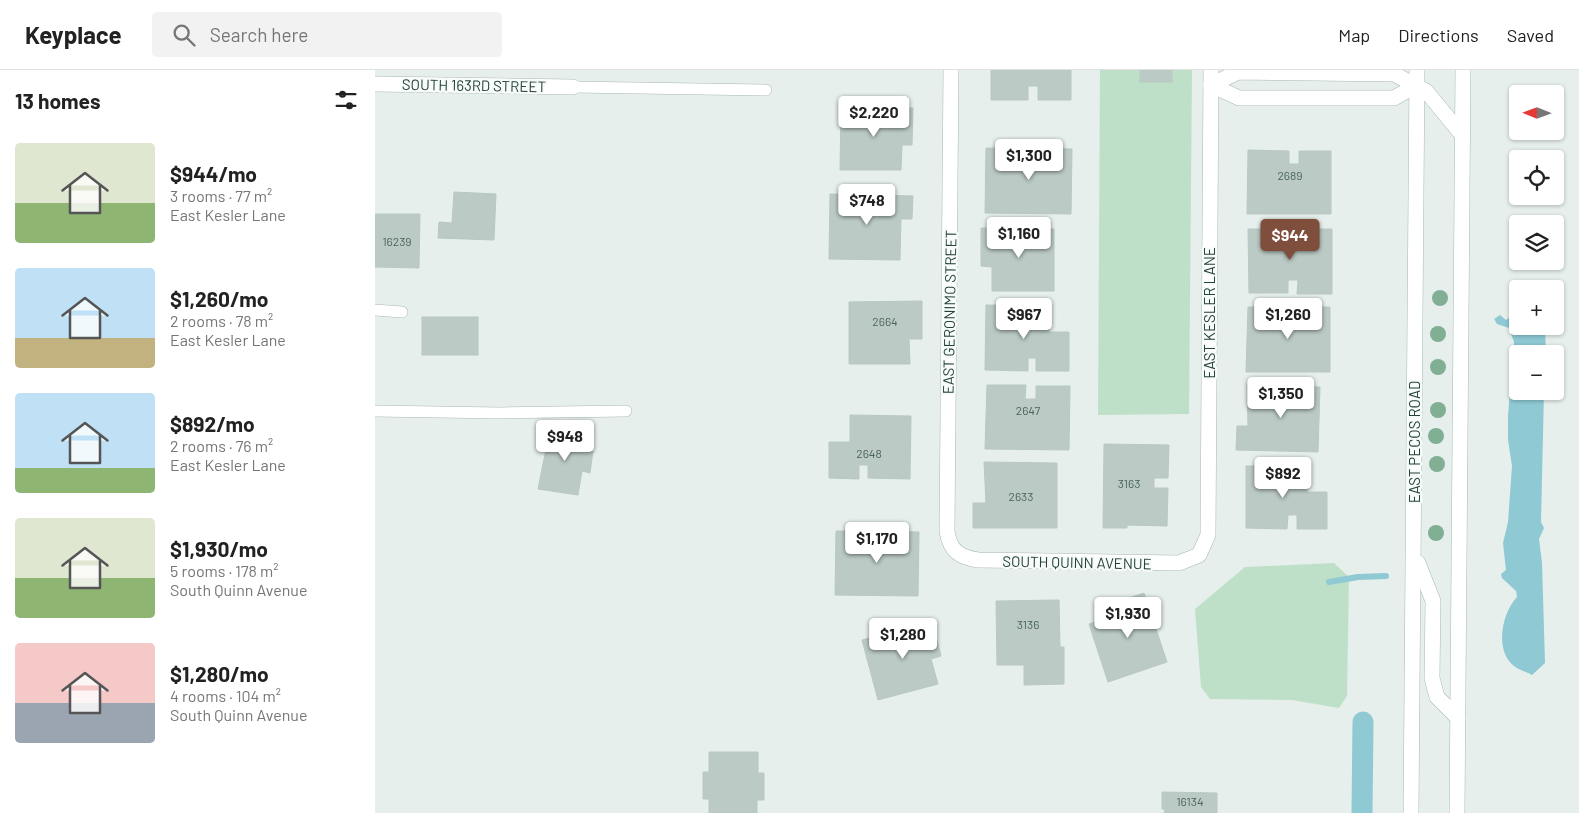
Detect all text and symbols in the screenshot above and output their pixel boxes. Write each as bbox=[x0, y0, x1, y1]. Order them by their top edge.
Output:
search box bbox=[152, 12, 502, 57]
text: Keyplace bbox=[25, 20, 122, 49]
icon: search bbox=[170, 21, 198, 49]
text: Search here bbox=[210, 23, 308, 46]
text: Map bbox=[1338, 24, 1370, 46]
text: Directions bbox=[1398, 24, 1479, 46]
text: Saved bbox=[1507, 24, 1554, 46]
street label: SOUTH 163RD STREET bbox=[402, 75, 546, 95]
north arrow bbox=[1509, 85, 1564, 140]
map controls bbox=[1509, 85, 1564, 400]
icon: filters bbox=[332, 86, 360, 114]
text: 13 homes bbox=[15, 88, 100, 113]
pin: $2,220 bbox=[833, 96, 915, 138]
text: $2,220 bbox=[849, 102, 899, 121]
pin: $1,300 bbox=[988, 138, 1070, 181]
text: $1,300 bbox=[1006, 145, 1052, 164]
button: locate bbox=[1509, 150, 1564, 205]
text: $944/mo bbox=[170, 161, 257, 186]
icon: home bbox=[55, 163, 115, 223]
house number: 2689 bbox=[1277, 168, 1303, 182]
pin: $748 bbox=[837, 184, 897, 226]
text: 3 rooms · 77 m² bbox=[170, 186, 272, 205]
text: $748 bbox=[849, 190, 885, 209]
text: East Kesler Lane bbox=[170, 205, 286, 224]
button: layers bbox=[1509, 215, 1564, 270]
pin: $1,160 bbox=[978, 216, 1060, 259]
pin: $944 bbox=[1260, 218, 1320, 261]
text: $1,160 bbox=[998, 223, 1040, 242]
text: $944 bbox=[1271, 225, 1309, 244]
street label: EAST GERONIMO STREET bbox=[939, 230, 959, 394]
house number: 16239 bbox=[382, 234, 412, 248]
street label: EAST KESLER LANE bbox=[1200, 247, 1218, 379]
button: + bbox=[1509, 280, 1564, 335]
text: $1,260/mo bbox=[170, 286, 269, 311]
icon: home bbox=[55, 288, 115, 348]
pin: $967 bbox=[994, 298, 1054, 340]
pin: $1,260 bbox=[1247, 298, 1329, 340]
text: $967 bbox=[1007, 304, 1041, 323]
text: $1,260 bbox=[1265, 304, 1311, 323]
text: 2 rooms · 78 m² bbox=[170, 311, 273, 330]
house number: 2664 bbox=[872, 314, 898, 328]
text: East Kesler Lane bbox=[170, 330, 286, 349]
button: − bbox=[1509, 345, 1564, 400]
pin: $1,350 bbox=[1240, 376, 1322, 419]
street label: EAST PECOS ROAD bbox=[1405, 381, 1423, 503]
text: $1,350 bbox=[1258, 383, 1304, 402]
house number: 2647 bbox=[1016, 403, 1041, 417]
text: $892/mo bbox=[170, 411, 255, 436]
icon: home bbox=[55, 413, 115, 473]
pin: $948 bbox=[535, 420, 595, 462]
text: $948 bbox=[547, 426, 583, 445]
text: 2 rooms · 76 m² bbox=[170, 436, 273, 455]
house number: 2648 bbox=[856, 446, 882, 460]
text: East Kesler Lane bbox=[170, 455, 286, 474]
pin: $892 bbox=[1253, 456, 1313, 499]
text: $892 bbox=[1265, 463, 1301, 482]
house number: 3163 bbox=[1118, 476, 1140, 490]
house number: 2633 bbox=[1009, 489, 1033, 503]
pin: $1,170 bbox=[836, 522, 918, 564]
text: $1,170 bbox=[856, 528, 898, 547]
text: $1,930/mo bbox=[170, 536, 268, 561]
icon: home bbox=[55, 538, 115, 598]
street label: SOUTH QUINN AVENUE bbox=[1002, 552, 1152, 572]
text: 5 rooms · 178 m² bbox=[170, 561, 278, 580]
text: South Quinn Avenue bbox=[170, 580, 307, 599]
pin: $1,930 bbox=[1087, 596, 1169, 639]
text: $1,930 bbox=[1105, 603, 1151, 622]
house number: 3136 bbox=[1017, 617, 1039, 631]
pin: $1,280 bbox=[862, 618, 944, 660]
text: $1,280 bbox=[880, 624, 926, 643]
text: $1,280/mo bbox=[170, 661, 269, 686]
icon: home bbox=[55, 663, 115, 723]
text: 4 rooms · 104 m² bbox=[170, 686, 281, 705]
text: South Quinn Avenue bbox=[170, 705, 307, 724]
house number: 16134 bbox=[1176, 794, 1204, 808]

